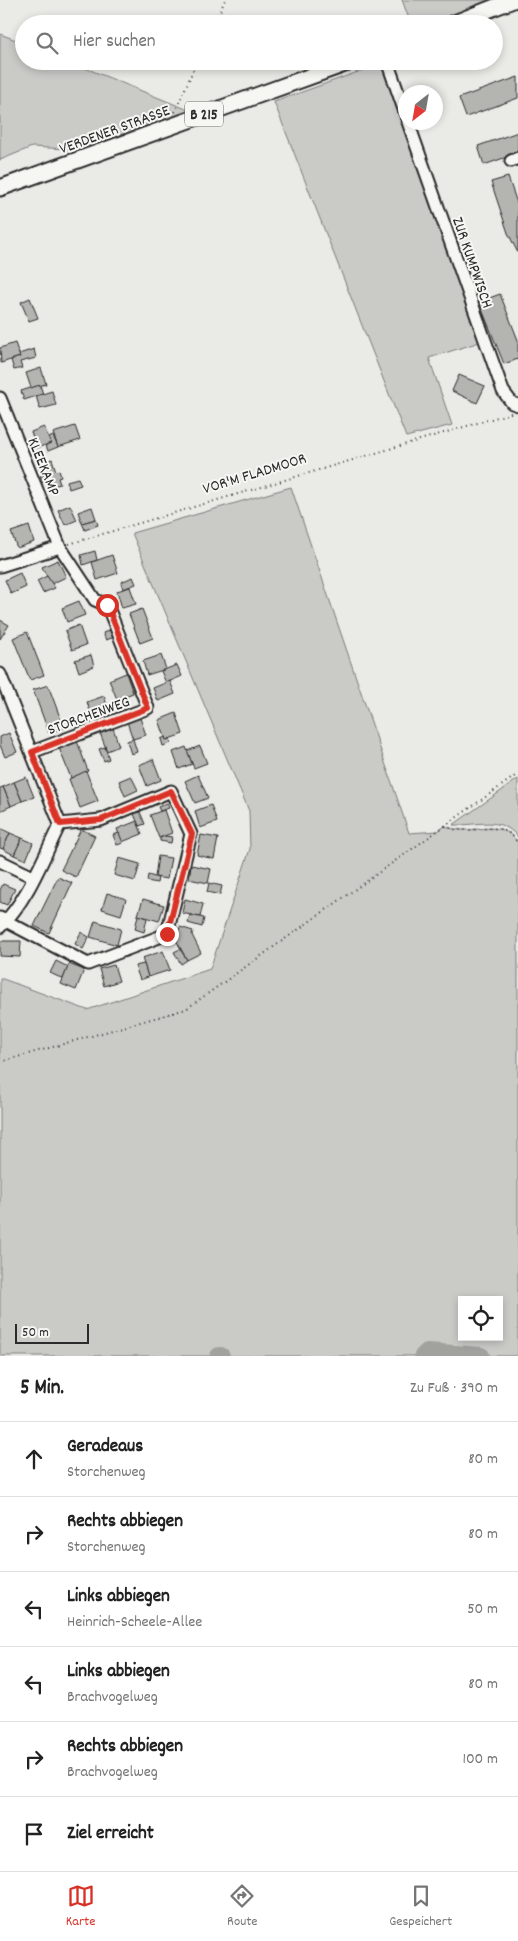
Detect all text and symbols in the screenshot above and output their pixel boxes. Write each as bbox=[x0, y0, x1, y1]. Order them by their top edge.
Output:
search box bbox=[15, 15, 503, 70]
icon: search bbox=[33, 29, 61, 57]
text: Hier suchen bbox=[73, 29, 156, 56]
north arrow bbox=[398, 85, 443, 130]
street label: VERDENER STRASSE bbox=[56, 99, 174, 161]
road number: B 215 bbox=[185, 102, 223, 126]
street label: ZUR KUMPWISCH bbox=[445, 214, 498, 312]
street label: KLEEKAMP bbox=[21, 434, 65, 500]
street label: VOR'M FLADMOOR bbox=[200, 448, 309, 501]
route start bbox=[96, 594, 119, 617]
street label: STORCHENWEG bbox=[44, 691, 133, 742]
route end bbox=[156, 923, 179, 946]
map controls bbox=[458, 1296, 503, 1341]
button: locate bbox=[458, 1296, 503, 1341]
scale bar bbox=[15, 1321, 89, 1344]
text: 50 m bbox=[22, 1323, 49, 1343]
text: 5 Min. bbox=[20, 1374, 64, 1404]
text: Zu Fuß · 390 m bbox=[410, 1377, 498, 1400]
text: Geradeaus bbox=[67, 1434, 143, 1461]
icon: ahead bbox=[20, 1445, 48, 1473]
text: 80 m bbox=[468, 1448, 498, 1471]
text: Storchenweg bbox=[67, 1461, 146, 1484]
text: Rechts abbiegen bbox=[67, 1509, 183, 1536]
icon: right bbox=[20, 1520, 48, 1548]
text: 80 m bbox=[468, 1523, 498, 1546]
text: Storchenweg bbox=[67, 1536, 146, 1559]
text: Links abbiegen bbox=[67, 1584, 170, 1611]
icon: left bbox=[20, 1595, 48, 1623]
text: 50 m bbox=[467, 1598, 498, 1621]
text: Heinrich-Scheele-Allee bbox=[67, 1611, 202, 1634]
text: Links abbiegen bbox=[67, 1659, 170, 1686]
icon: left bbox=[20, 1670, 48, 1698]
text: 80 m bbox=[468, 1673, 498, 1696]
text: Brachvogelweg bbox=[67, 1686, 158, 1709]
text: Rechts abbiegen bbox=[67, 1734, 183, 1761]
icon: right bbox=[20, 1745, 48, 1773]
text: 100 m bbox=[462, 1748, 498, 1771]
text: Brachvogelweg bbox=[67, 1761, 158, 1784]
icon: arrive bbox=[20, 1820, 48, 1848]
text: Ziel erreicht bbox=[67, 1821, 154, 1848]
tab: Karte bbox=[66, 1882, 95, 1932]
tab: Route bbox=[227, 1882, 258, 1932]
tab: Gespeichert bbox=[389, 1882, 452, 1932]

